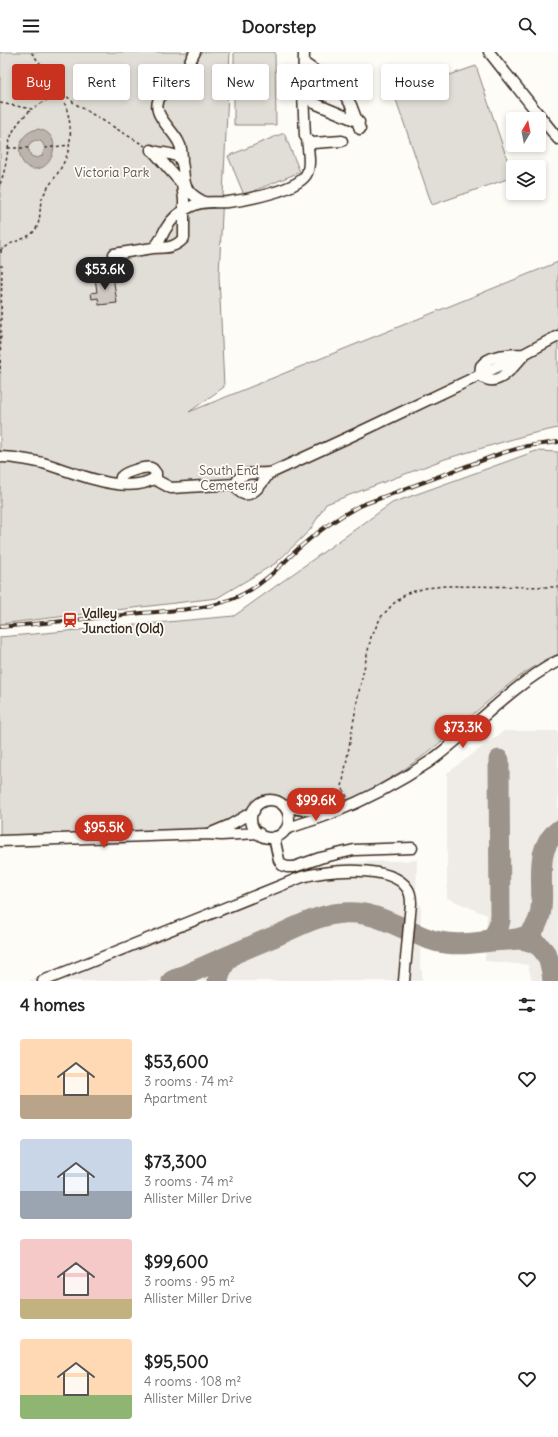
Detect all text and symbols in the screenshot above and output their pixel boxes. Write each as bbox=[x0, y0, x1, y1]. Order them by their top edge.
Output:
icon: menu bbox=[20, 15, 42, 37]
text: Doorstep bbox=[242, 15, 316, 38]
icon: search bbox=[516, 15, 538, 37]
chip: Buy bbox=[12, 64, 65, 100]
chip: Rent bbox=[73, 64, 130, 100]
chip: Filters bbox=[138, 64, 204, 100]
chip: New bbox=[212, 64, 269, 100]
chip: Apartment bbox=[277, 64, 373, 100]
chip: House bbox=[381, 64, 449, 100]
north arrow bbox=[506, 112, 546, 152]
map controls bbox=[506, 112, 546, 200]
button: layers bbox=[506, 160, 546, 200]
park label: Victoria Park bbox=[75, 164, 150, 181]
pin: $53.6K bbox=[72, 257, 138, 291]
text: $53.6K bbox=[85, 261, 125, 278]
park label: South End Cemetery bbox=[199, 462, 259, 494]
place label: Valley Junction (Old) bbox=[82, 605, 164, 637]
station icon: Valley Junction (Old) bbox=[61, 611, 79, 629]
pin: $73.3K bbox=[430, 715, 496, 749]
text: $73.3K bbox=[443, 719, 483, 736]
pin: $99.6K bbox=[283, 788, 349, 822]
text: $99.6K bbox=[296, 792, 336, 809]
pin: $95.5K bbox=[71, 815, 137, 849]
text: $95.5K bbox=[84, 819, 124, 836]
text: 4 homes bbox=[20, 994, 85, 1016]
icon: filters bbox=[516, 994, 538, 1016]
text: $53,600 bbox=[144, 1051, 209, 1073]
icon: home bbox=[52, 1055, 100, 1103]
icon: heart bbox=[516, 1068, 538, 1090]
text: 3 rooms · 74 m² bbox=[144, 1073, 234, 1090]
text: Apartment bbox=[144, 1090, 207, 1107]
text: $73,300 bbox=[144, 1151, 207, 1173]
icon: home bbox=[52, 1155, 100, 1203]
icon: heart bbox=[516, 1168, 538, 1190]
text: 3 rooms · 74 m² bbox=[144, 1173, 234, 1190]
text: Allister Miller Drive bbox=[144, 1190, 252, 1207]
text: $99,600 bbox=[144, 1251, 208, 1273]
icon: home bbox=[52, 1255, 100, 1303]
icon: heart bbox=[516, 1268, 538, 1290]
text: 3 rooms · 95 m² bbox=[144, 1273, 235, 1290]
text: Allister Miller Drive bbox=[144, 1290, 252, 1307]
text: $95,500 bbox=[144, 1351, 209, 1373]
icon: home bbox=[52, 1355, 100, 1403]
icon: heart bbox=[516, 1368, 538, 1390]
text: 4 rooms · 108 m² bbox=[144, 1373, 241, 1390]
text: Allister Miller Drive bbox=[144, 1390, 252, 1407]

